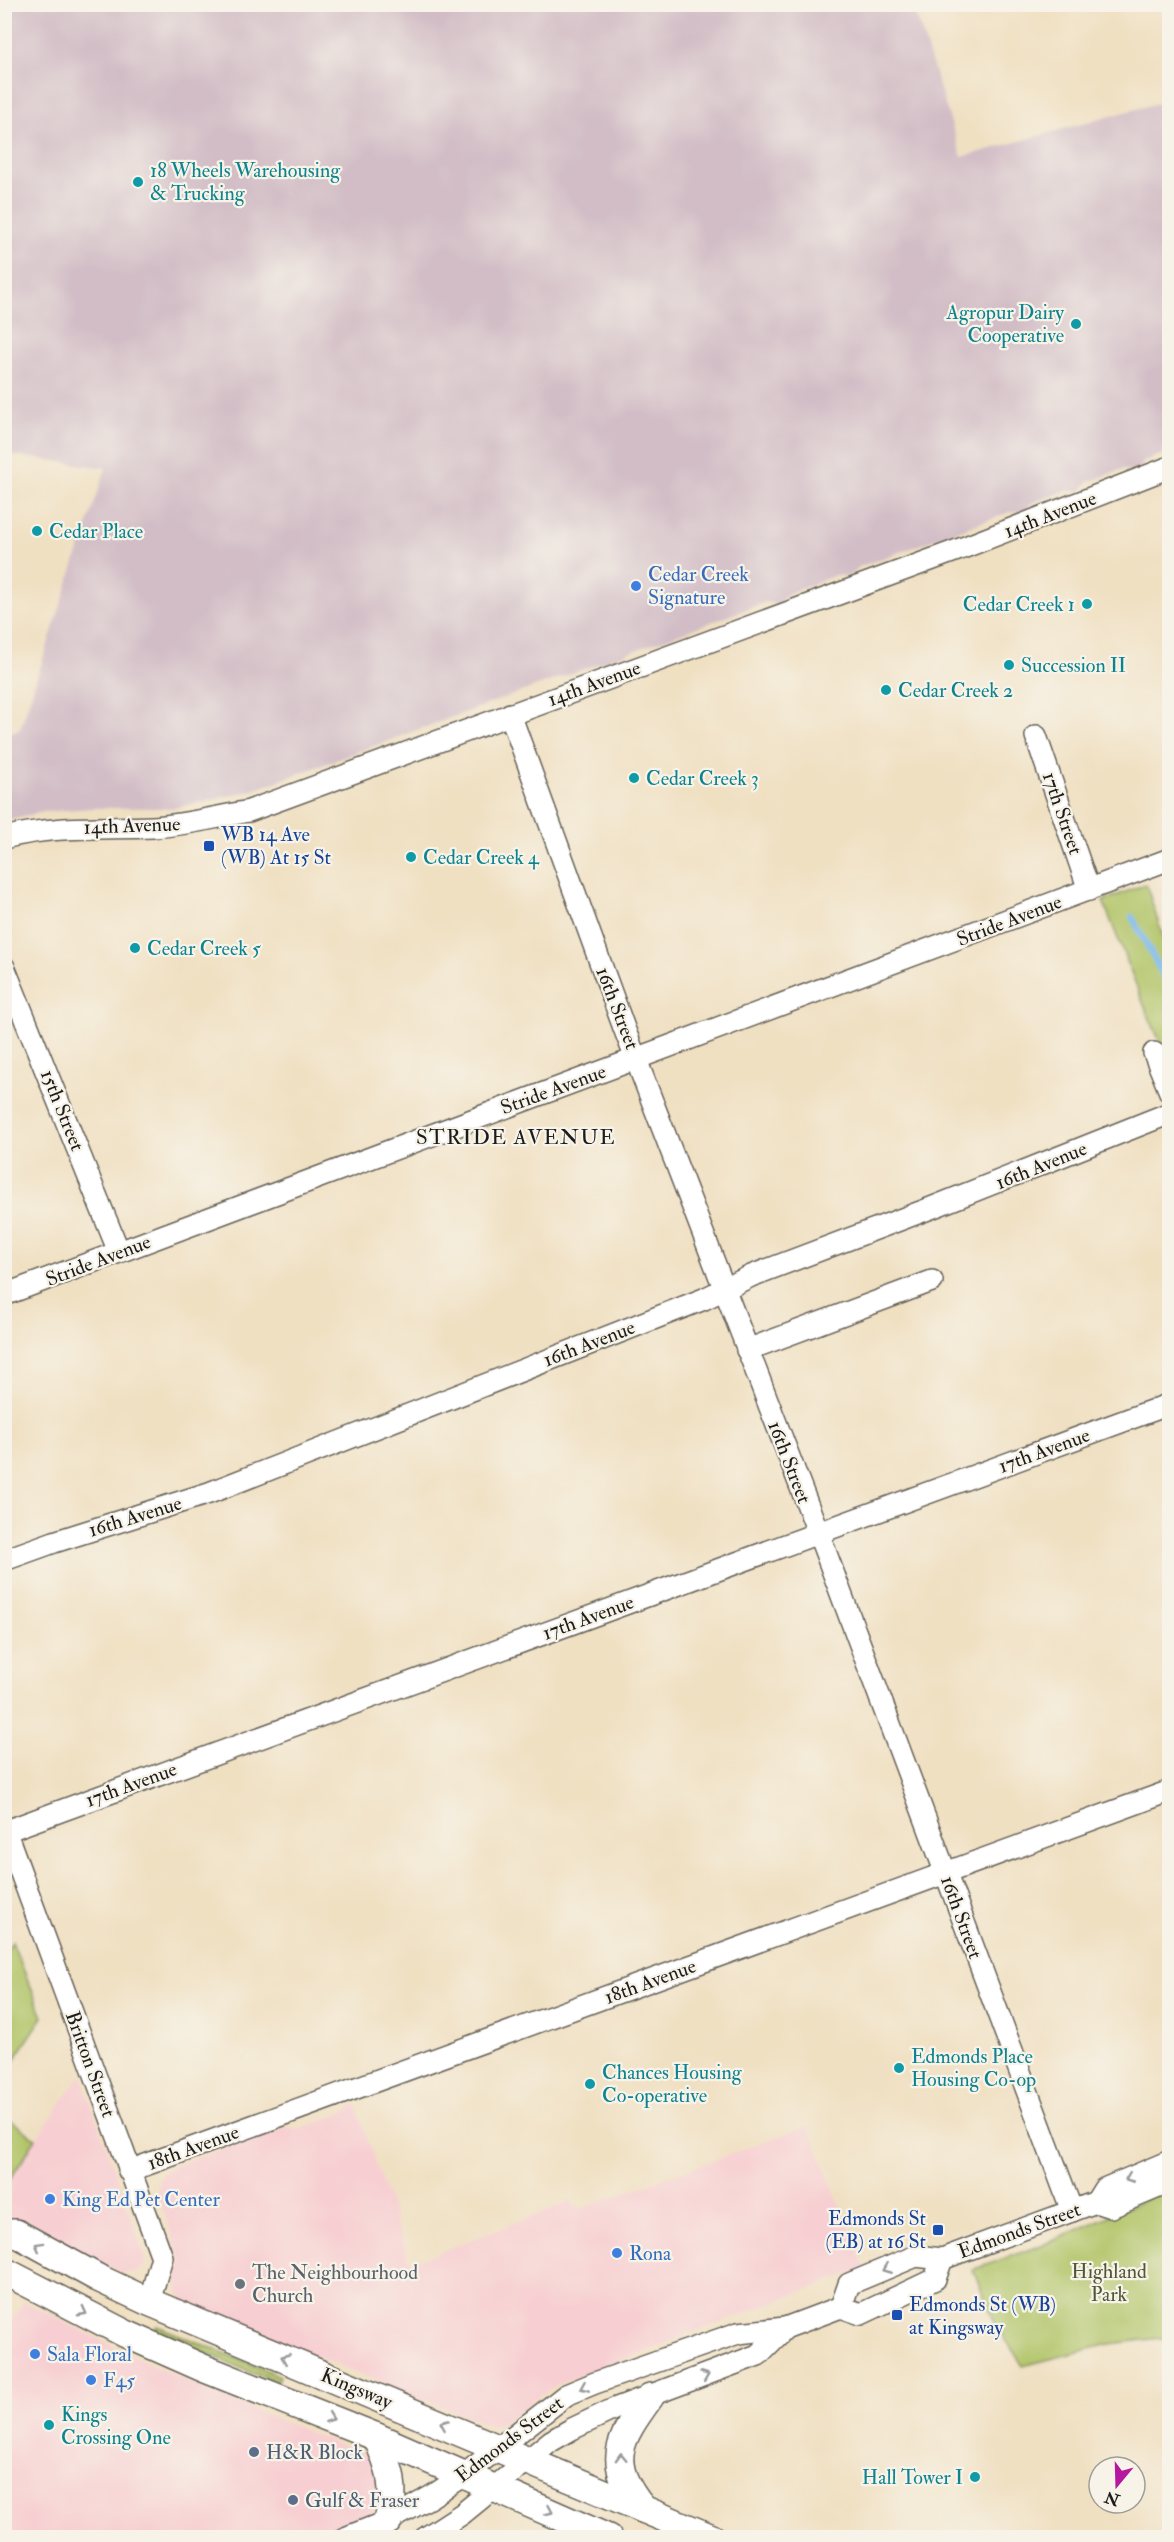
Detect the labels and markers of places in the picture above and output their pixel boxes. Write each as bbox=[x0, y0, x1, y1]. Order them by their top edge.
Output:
place label: 18 Wheels Warehousing & Trucking bbox=[150, 158, 341, 206]
marker: 18 Wheels Warehousing & Trucking bbox=[131, 175, 145, 189]
place label: Agropur Dairy Cooperative bbox=[945, 300, 1065, 349]
marker: Agropur Dairy Cooperative bbox=[1069, 317, 1083, 331]
place label: Cedar Place bbox=[49, 519, 143, 544]
marker: Cedar Place bbox=[30, 524, 44, 538]
place label: Cedar Creek Signature bbox=[648, 562, 749, 610]
marker: Cedar Creek Signature bbox=[629, 579, 643, 593]
place label: Cedar Creek 1 bbox=[963, 592, 1075, 617]
marker: Cedar Creek 1 bbox=[1080, 597, 1094, 611]
place label: Succession II bbox=[1021, 653, 1126, 678]
marker: Succession II bbox=[1002, 658, 1016, 672]
place label: Cedar Creek 2 bbox=[898, 678, 1013, 703]
marker: Cedar Creek 2 bbox=[879, 683, 893, 697]
place label: Cedar Creek 3 bbox=[646, 766, 759, 791]
marker: Cedar Creek 3 bbox=[627, 771, 641, 785]
place label: WB 14 Ave (WB) At 15 St bbox=[220, 822, 332, 870]
marker: WB 14 Ave (WB) At 15 St bbox=[202, 839, 216, 853]
place label: Cedar Creek 4 bbox=[423, 845, 540, 870]
marker: Cedar Creek 4 bbox=[404, 850, 418, 864]
place label: Cedar Creek 5 bbox=[147, 936, 261, 961]
marker: Cedar Creek 5 bbox=[128, 941, 142, 955]
place label: Edmonds Place Housing Co-op bbox=[911, 2044, 1036, 2093]
place label: Chances Housing Co-operative bbox=[602, 2060, 743, 2109]
marker: Edmonds Place Housing Co-op bbox=[892, 2061, 906, 2075]
marker: Chances Housing Co-operative bbox=[583, 2077, 597, 2091]
place label: King Ed Pet Center bbox=[62, 2187, 220, 2212]
marker: King Ed Pet Center bbox=[43, 2192, 57, 2206]
place label: Edmonds St (EB) at 16 St bbox=[826, 2206, 927, 2254]
marker: Edmonds St (EB) at 16 St bbox=[931, 2223, 945, 2237]
place label: Rona bbox=[629, 2241, 672, 2266]
marker: Rona bbox=[610, 2246, 624, 2260]
place label: The Neighbourhood Church bbox=[252, 2260, 418, 2308]
marker: The Neighbourhood Church bbox=[233, 2277, 247, 2291]
place label: Edmonds St (WB) at Kingsway bbox=[909, 2292, 1056, 2340]
marker: Edmonds St (WB) at Kingsway bbox=[890, 2308, 904, 2322]
place label: Sala Floral bbox=[47, 2342, 132, 2367]
marker: Sala Floral bbox=[28, 2347, 42, 2361]
place label: F45 bbox=[103, 2368, 135, 2393]
marker: F45 bbox=[84, 2373, 98, 2387]
place label: Kings Crossing One bbox=[61, 2402, 171, 2450]
marker: Kings Crossing One bbox=[42, 2418, 56, 2432]
place label: H&R Block bbox=[266, 2440, 363, 2465]
marker: H&R Block bbox=[247, 2445, 261, 2459]
place label: Hall Tower I bbox=[862, 2465, 963, 2490]
marker: Hall Tower I bbox=[968, 2470, 982, 2484]
place label: Gulf & Fraser bbox=[305, 2488, 420, 2513]
marker: Gulf & Fraser bbox=[286, 2493, 300, 2507]

